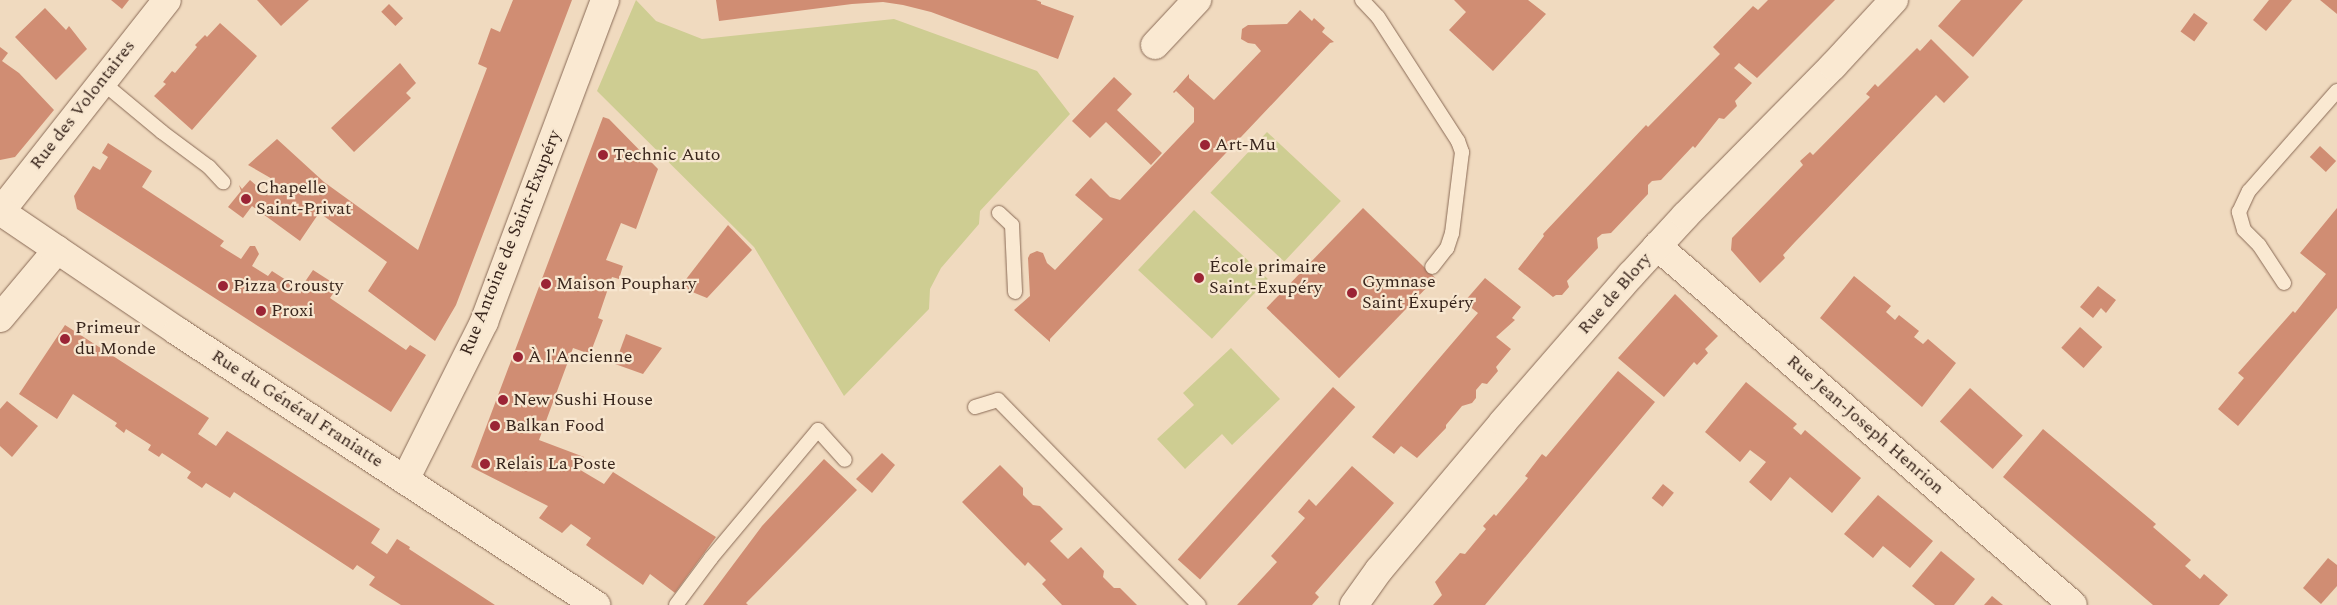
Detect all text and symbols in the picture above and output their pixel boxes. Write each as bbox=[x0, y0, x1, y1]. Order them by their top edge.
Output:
street label: Rue des Volontaires bbox=[26, 36, 140, 174]
street label: Rue Antoine de Saint-Exupéry bbox=[456, 127, 566, 359]
place label: Art-Mu bbox=[1215, 134, 1276, 156]
marker: Art-Mu bbox=[1199, 139, 1211, 151]
place label: Technic Auto bbox=[613, 144, 721, 166]
marker: Technic Auto bbox=[597, 149, 609, 161]
place label: Chapelle Saint-Privat bbox=[256, 178, 351, 220]
marker: Chapelle Saint-Privat bbox=[240, 193, 252, 205]
street label: Rue de Blory bbox=[1574, 249, 1656, 339]
place label: École primaire Saint-Exupéry bbox=[1209, 257, 1326, 300]
marker: École primaire Saint-Exupéry bbox=[1193, 272, 1205, 284]
place label: Gymnase Saint Éxupéry bbox=[1362, 272, 1473, 314]
place label: Maison Pouphary bbox=[556, 273, 696, 295]
place label: Pizza Crousty bbox=[233, 275, 343, 297]
marker: Maison Pouphary bbox=[540, 278, 552, 290]
marker: Pizza Crousty bbox=[217, 280, 229, 292]
marker: Gymnase Saint Éxupéry bbox=[1346, 287, 1358, 299]
place label: Proxi bbox=[271, 300, 314, 322]
marker: Proxi bbox=[255, 305, 267, 317]
place label: Primeur du Monde bbox=[75, 318, 156, 360]
marker: Primeur du Monde bbox=[59, 333, 71, 345]
street label: Rue du Général Franiatte bbox=[207, 345, 387, 473]
place label: À l'Ancienne bbox=[528, 346, 632, 368]
marker: À l'Ancienne bbox=[512, 351, 524, 363]
street label: Rue Jean-Joseph Henrion bbox=[1782, 351, 1948, 499]
place label: New Sushi House bbox=[513, 389, 653, 411]
marker: New Sushi House bbox=[497, 394, 509, 406]
place label: Balkan Food bbox=[505, 415, 605, 437]
marker: Balkan Food bbox=[489, 420, 501, 432]
place label: Relais La Poste bbox=[495, 453, 616, 475]
marker: Relais La Poste bbox=[479, 458, 491, 470]

